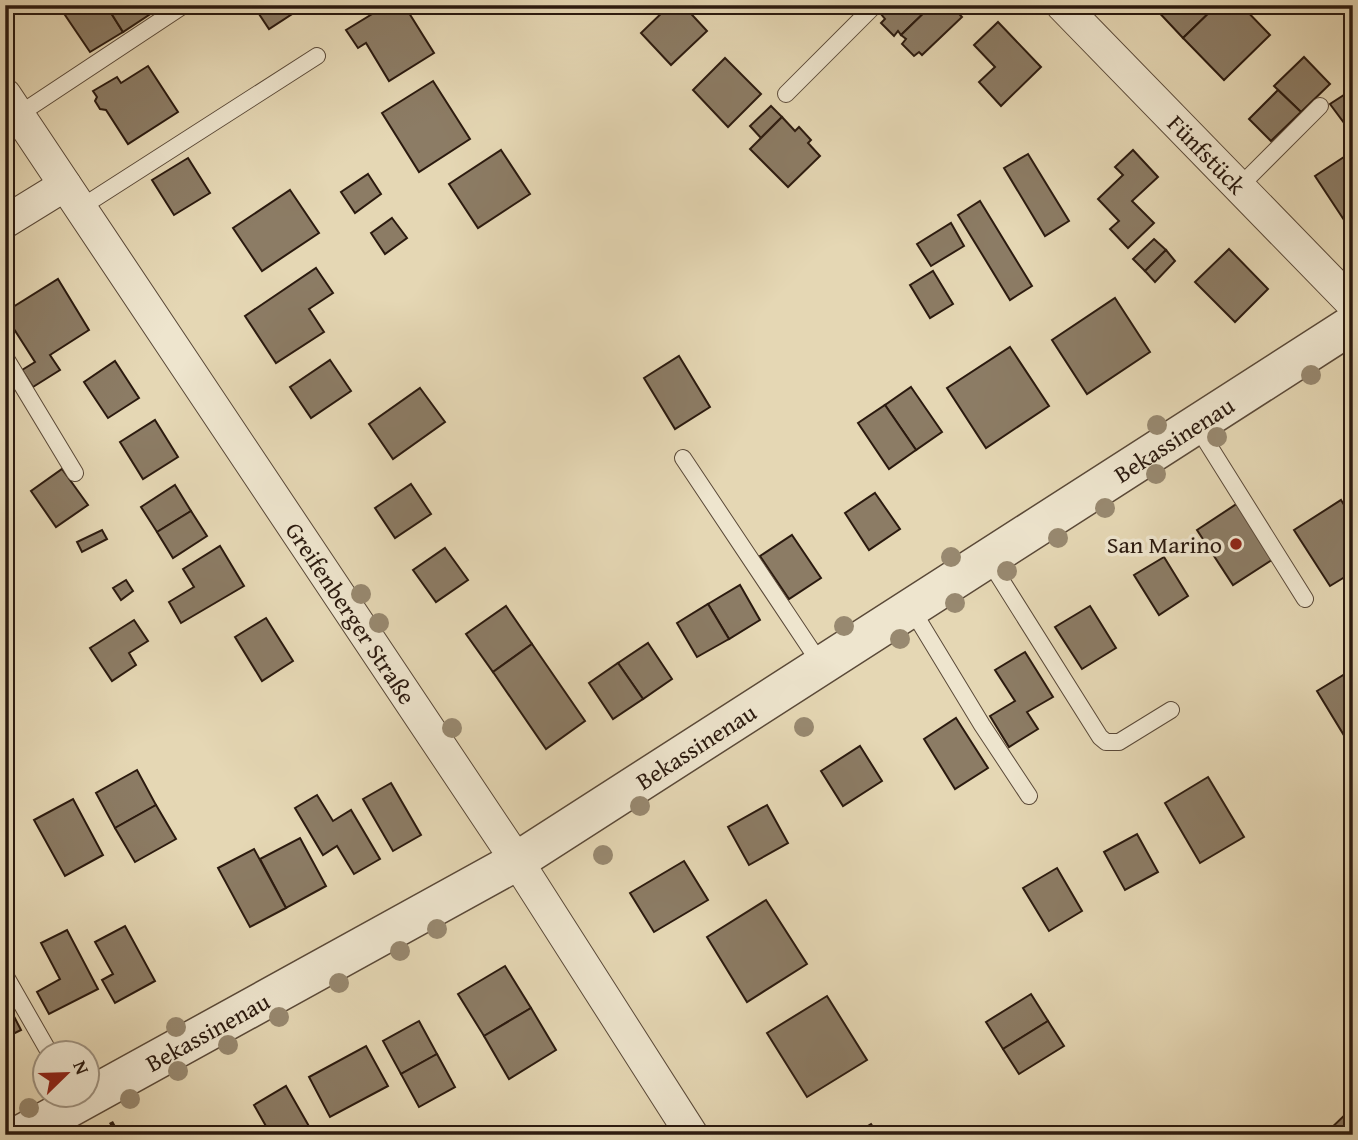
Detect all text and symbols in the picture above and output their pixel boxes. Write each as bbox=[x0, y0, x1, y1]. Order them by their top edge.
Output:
street label: Fünfstück bbox=[1160, 106, 1255, 202]
street label: Bekassinenau bbox=[1107, 387, 1241, 491]
street label: Greifenberger Straße bbox=[278, 515, 425, 711]
place label: San Marino bbox=[1107, 527, 1222, 562]
marker: San Marino bbox=[1228, 536, 1244, 552]
street label: Bekassinenau bbox=[629, 694, 763, 798]
street label: Bekassinenau bbox=[139, 983, 276, 1080]
north arrow bbox=[32, 1038, 102, 1108]
text: N bbox=[66, 1056, 97, 1079]

